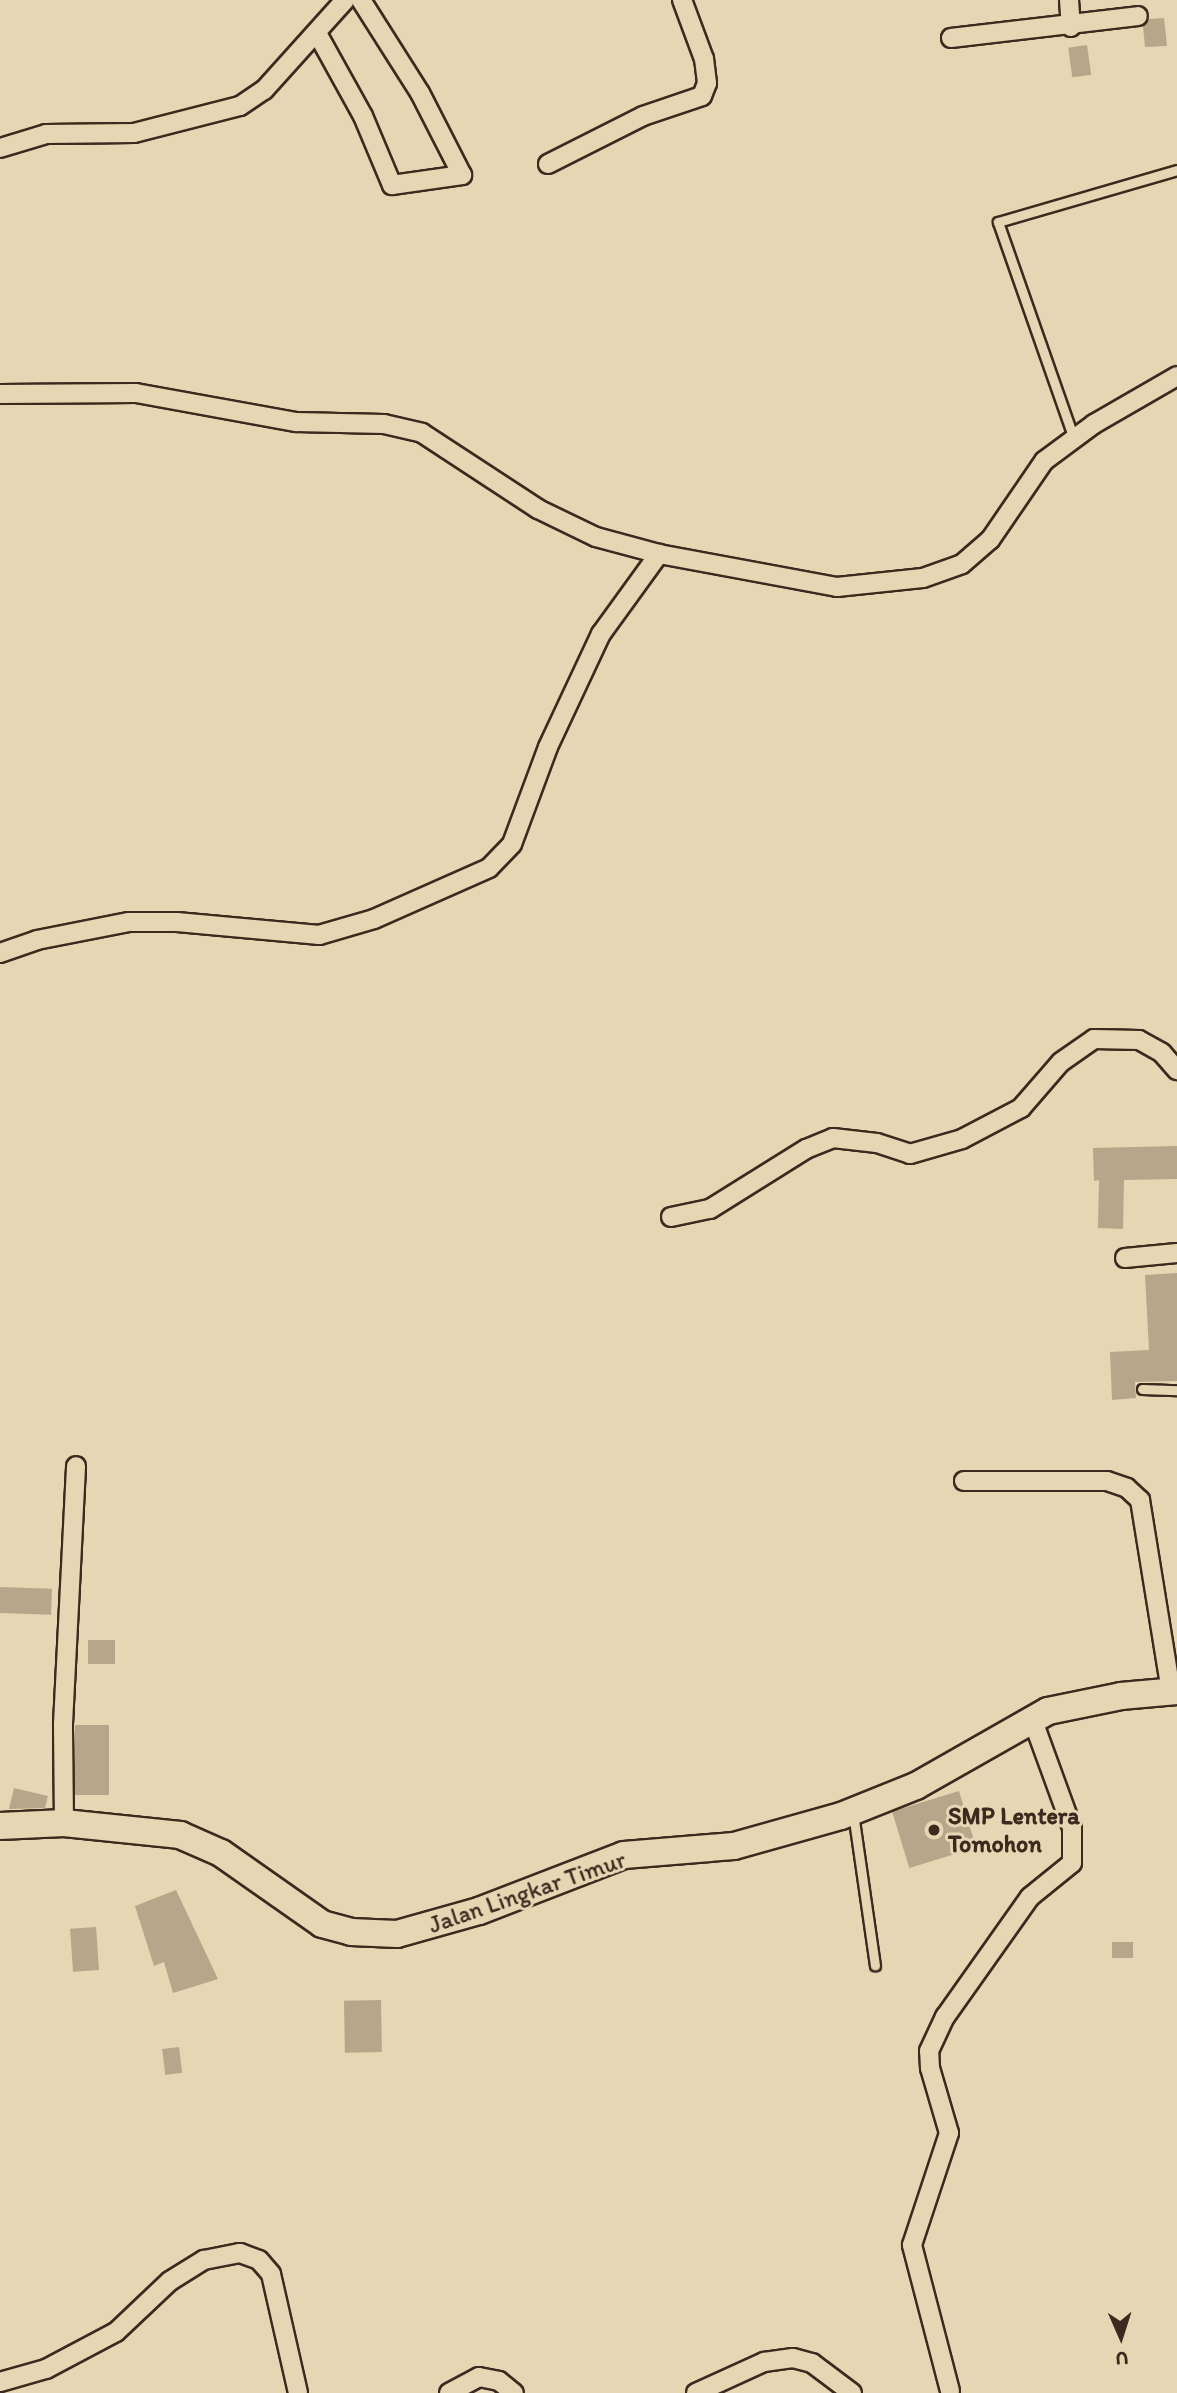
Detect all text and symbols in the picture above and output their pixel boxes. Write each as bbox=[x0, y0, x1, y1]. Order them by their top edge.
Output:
place label: SMP Lentera Tomohon bbox=[948, 1802, 1080, 1858]
marker: SMP Lentera Tomohon bbox=[926, 1822, 942, 1838]
street label: Jalan Lingkar Timur bbox=[425, 1845, 629, 1939]
north arrow bbox=[1086, 2302, 1156, 2372]
text: U bbox=[1115, 2347, 1129, 2370]

